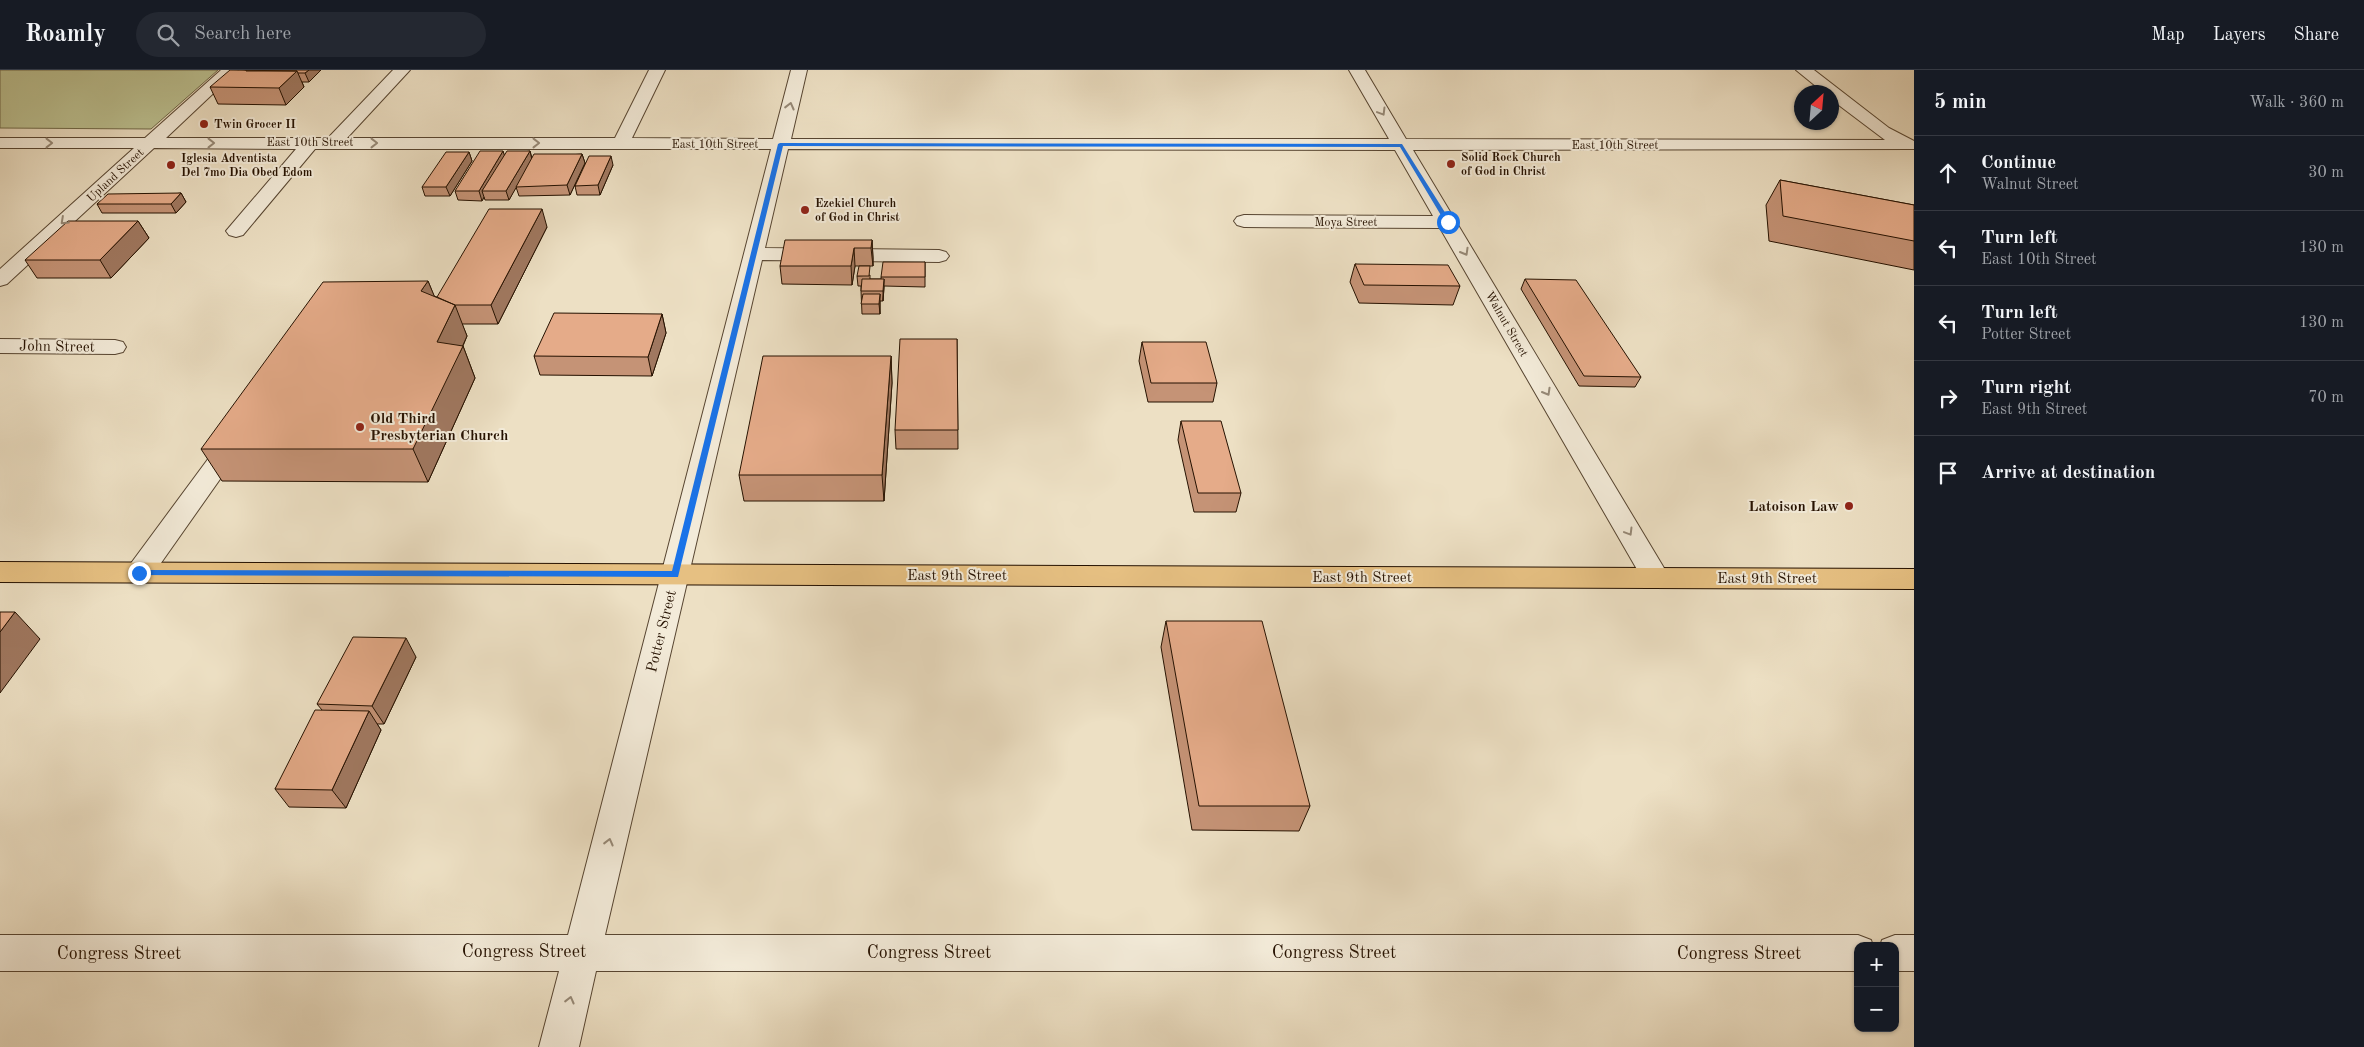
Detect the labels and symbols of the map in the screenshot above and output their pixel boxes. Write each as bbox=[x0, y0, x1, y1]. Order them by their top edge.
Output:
north arrow bbox=[1794, 85, 1839, 130]
one-way arrow bbox=[784, 102, 795, 111]
one-way arrow bbox=[1376, 106, 1386, 115]
marker: Twin Grocer II bbox=[198, 118, 210, 130]
place label: Twin Grocer II bbox=[214, 119, 296, 131]
street label: East 10th Street bbox=[267, 137, 353, 149]
one-way arrow bbox=[45, 138, 53, 148]
one-way arrow bbox=[208, 138, 215, 148]
one-way arrow bbox=[370, 138, 378, 148]
one-way arrow bbox=[532, 138, 540, 148]
street label: East 10th Street bbox=[672, 139, 758, 151]
street label: East 10th Street bbox=[1572, 140, 1658, 152]
street label: Upland Street bbox=[85, 147, 146, 205]
place label: Solid Rock Church of God in Christ bbox=[1461, 152, 1561, 178]
place label: Iglesia Adventista Del 7mo Dia Obed Edom bbox=[181, 153, 313, 179]
marker: Solid Rock Church of God in Christ bbox=[1445, 158, 1457, 170]
marker: Iglesia Adventista Del 7mo Dia Obed Edom bbox=[165, 159, 177, 171]
place label: Ezekiel Church of God in Christ bbox=[815, 198, 900, 224]
marker: Ezekiel Church of God in Christ bbox=[799, 204, 811, 216]
route start bbox=[1437, 211, 1460, 234]
one-way arrow bbox=[61, 215, 70, 224]
street label: Moya Street bbox=[1314, 217, 1378, 229]
one-way arrow bbox=[1459, 246, 1469, 255]
street label: Walnut Street bbox=[1483, 290, 1530, 359]
street label: John Street bbox=[19, 339, 95, 356]
one-way arrow bbox=[1541, 386, 1551, 395]
place label: Old Third Presbyterian Church bbox=[370, 412, 508, 444]
marker: Old Third Presbyterian Church bbox=[354, 421, 366, 433]
place label: Latoison Law bbox=[1748, 500, 1839, 515]
marker: Latoison Law bbox=[1843, 500, 1855, 512]
one-way arrow bbox=[1623, 527, 1633, 536]
route end bbox=[128, 562, 151, 585]
street label: East 9th Street bbox=[907, 569, 1007, 584]
street label: East 9th Street bbox=[1312, 571, 1412, 586]
street label: East 9th Street bbox=[1717, 572, 1817, 587]
street label: Potter Street bbox=[645, 589, 680, 674]
one-way arrow bbox=[603, 837, 614, 846]
street label: Congress Street bbox=[462, 943, 586, 961]
street label: Congress Street bbox=[867, 944, 991, 962]
street label: Congress Street bbox=[1272, 944, 1396, 962]
street label: Congress Street bbox=[57, 945, 181, 963]
street label: Congress Street bbox=[1677, 945, 1801, 963]
one-way arrow bbox=[564, 995, 575, 1004]

